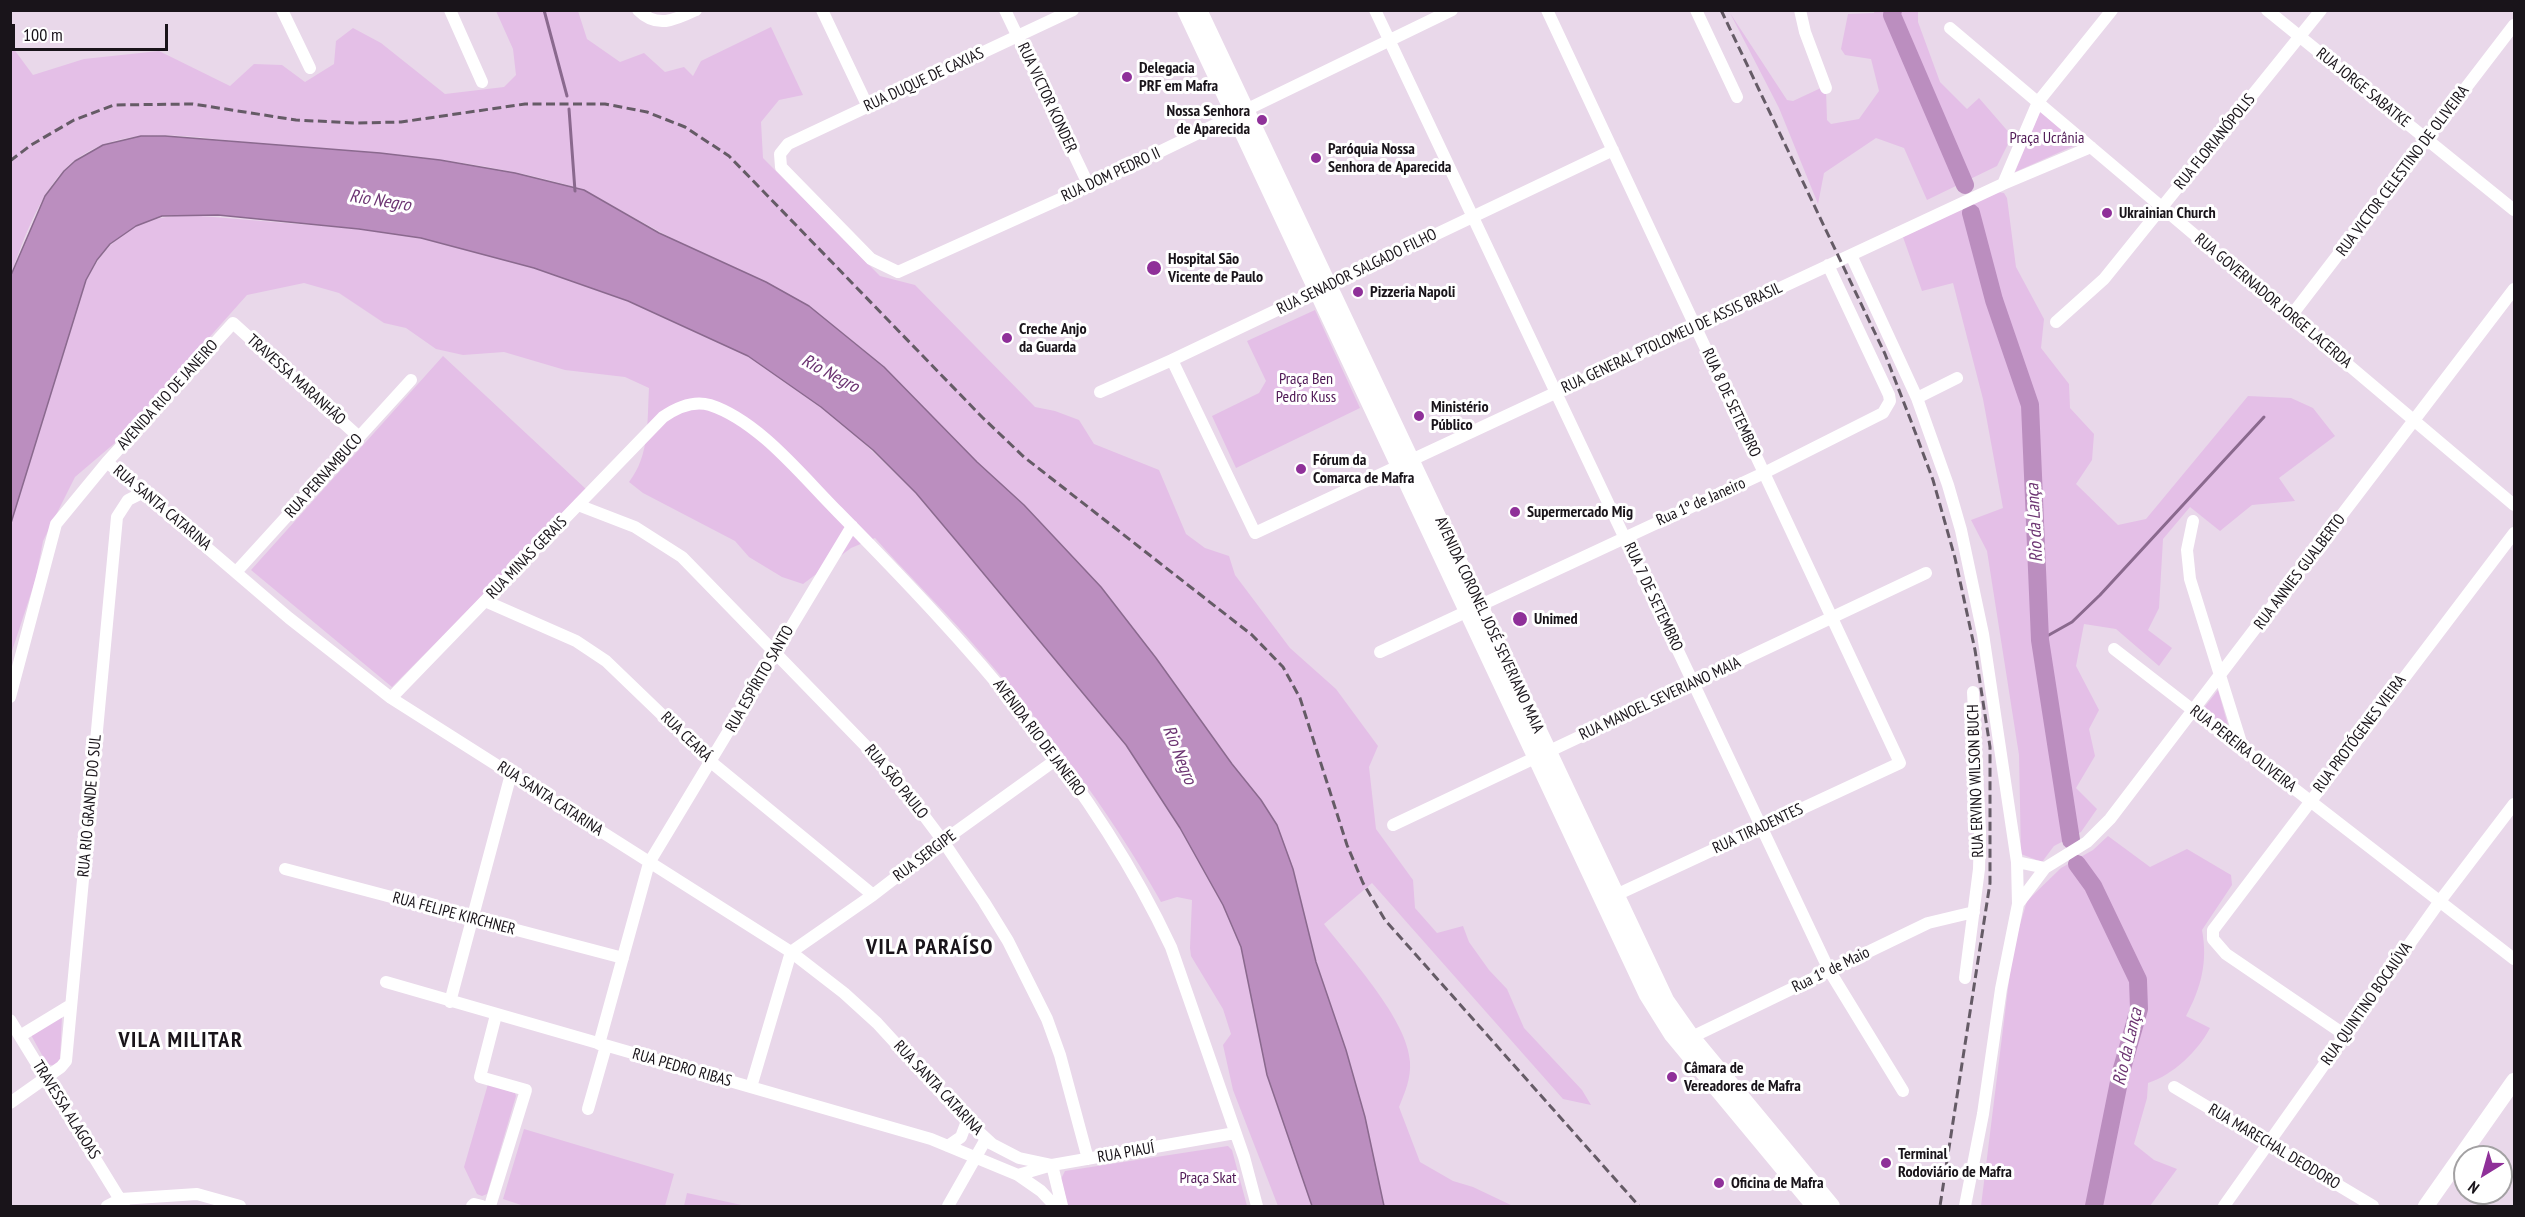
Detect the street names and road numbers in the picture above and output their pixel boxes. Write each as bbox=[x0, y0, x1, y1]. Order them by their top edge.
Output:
street label: RUA VICTOR KONDER bbox=[1013, 40, 1081, 156]
street label: RUA DUQUE DE CAXIAS bbox=[861, 44, 987, 116]
street label: RUA JORGE SABATKE bbox=[2312, 44, 2414, 132]
street label: RUA VICTOR CELESTINO DE OLIVEIRA bbox=[2333, 82, 2473, 260]
street label: RUA FLORIANÓPOLIS bbox=[2171, 90, 2259, 194]
street label: RUA DOM PEDRO II bbox=[1058, 144, 1164, 206]
street label: RUA SENADOR SALGADO FILHO bbox=[1274, 225, 1440, 319]
street label: RUA GOVERNADOR JORGE LACERDA bbox=[2191, 230, 2355, 372]
street label: RUA GENERAL PTOLOMEU DE ASSIS BRASIL bbox=[1559, 278, 1785, 398]
street label: TRAVESSA MARANHÃO bbox=[243, 331, 349, 429]
street label: AVENIDA RIO DE JANEIRO bbox=[114, 336, 222, 454]
street label: RUA 8 DE SETEMBRO bbox=[1697, 346, 1765, 460]
street label: RUA PERNAMBUCO bbox=[281, 430, 367, 522]
street label: RUA SANTA CATARINA bbox=[109, 461, 215, 555]
street label: Rua 1º de Janeiro bbox=[1653, 474, 1749, 530]
street label: RUA ANNIES GUALBERTO bbox=[2250, 510, 2350, 634]
street label: RUA MINAS GERAIS bbox=[483, 513, 571, 603]
street label: AVENIDA CORONEL JOSÉ SEVERIANO MAIA bbox=[1430, 514, 1548, 736]
street label: RUA 7 DE SETEMBRO bbox=[1619, 540, 1687, 654]
street label: RUA ESPÍRITO SANTO bbox=[722, 622, 798, 736]
street label: RUA MANOEL SEVERIANO MAIA bbox=[1576, 653, 1744, 745]
street label: RUA PROTÓGENES VIEIRA bbox=[2310, 672, 2410, 796]
street label: AVENIDA RIO DE JANEIRO bbox=[989, 676, 1089, 800]
street label: RUA PEREIRA OLIVEIRA bbox=[2186, 702, 2300, 796]
street label: RUA ERVINO WILSON BUCH bbox=[1964, 704, 1988, 858]
street label: RUA CEARÁ bbox=[656, 708, 716, 766]
street label: RUA RIO GRANDE DO SUL bbox=[74, 734, 106, 878]
street label: RUA SÃO PAULO bbox=[860, 741, 932, 823]
street label: RUA SANTA CATARINA bbox=[493, 758, 607, 840]
street label: RUA TIRADENTES bbox=[1710, 800, 1806, 858]
street label: RUA SERGIPE bbox=[890, 826, 960, 886]
street label: RUA FELIPE KIRCHNER bbox=[391, 888, 517, 940]
street label: RUA QUINTINO BOCAIÚVA bbox=[2317, 939, 2417, 1069]
street label: Rua 1º de Maio bbox=[1789, 943, 1873, 997]
street label: RUA SANTA CATARINA bbox=[889, 1037, 987, 1139]
street label: RUA PEDRO RIBAS bbox=[630, 1045, 734, 1091]
street label: TRAVESSA ALAGOAS bbox=[28, 1057, 104, 1163]
street label: RUA MARECHAL DEODORO bbox=[2205, 1100, 2343, 1194]
street label: RUA PIAUÍ bbox=[1096, 1139, 1156, 1167]

